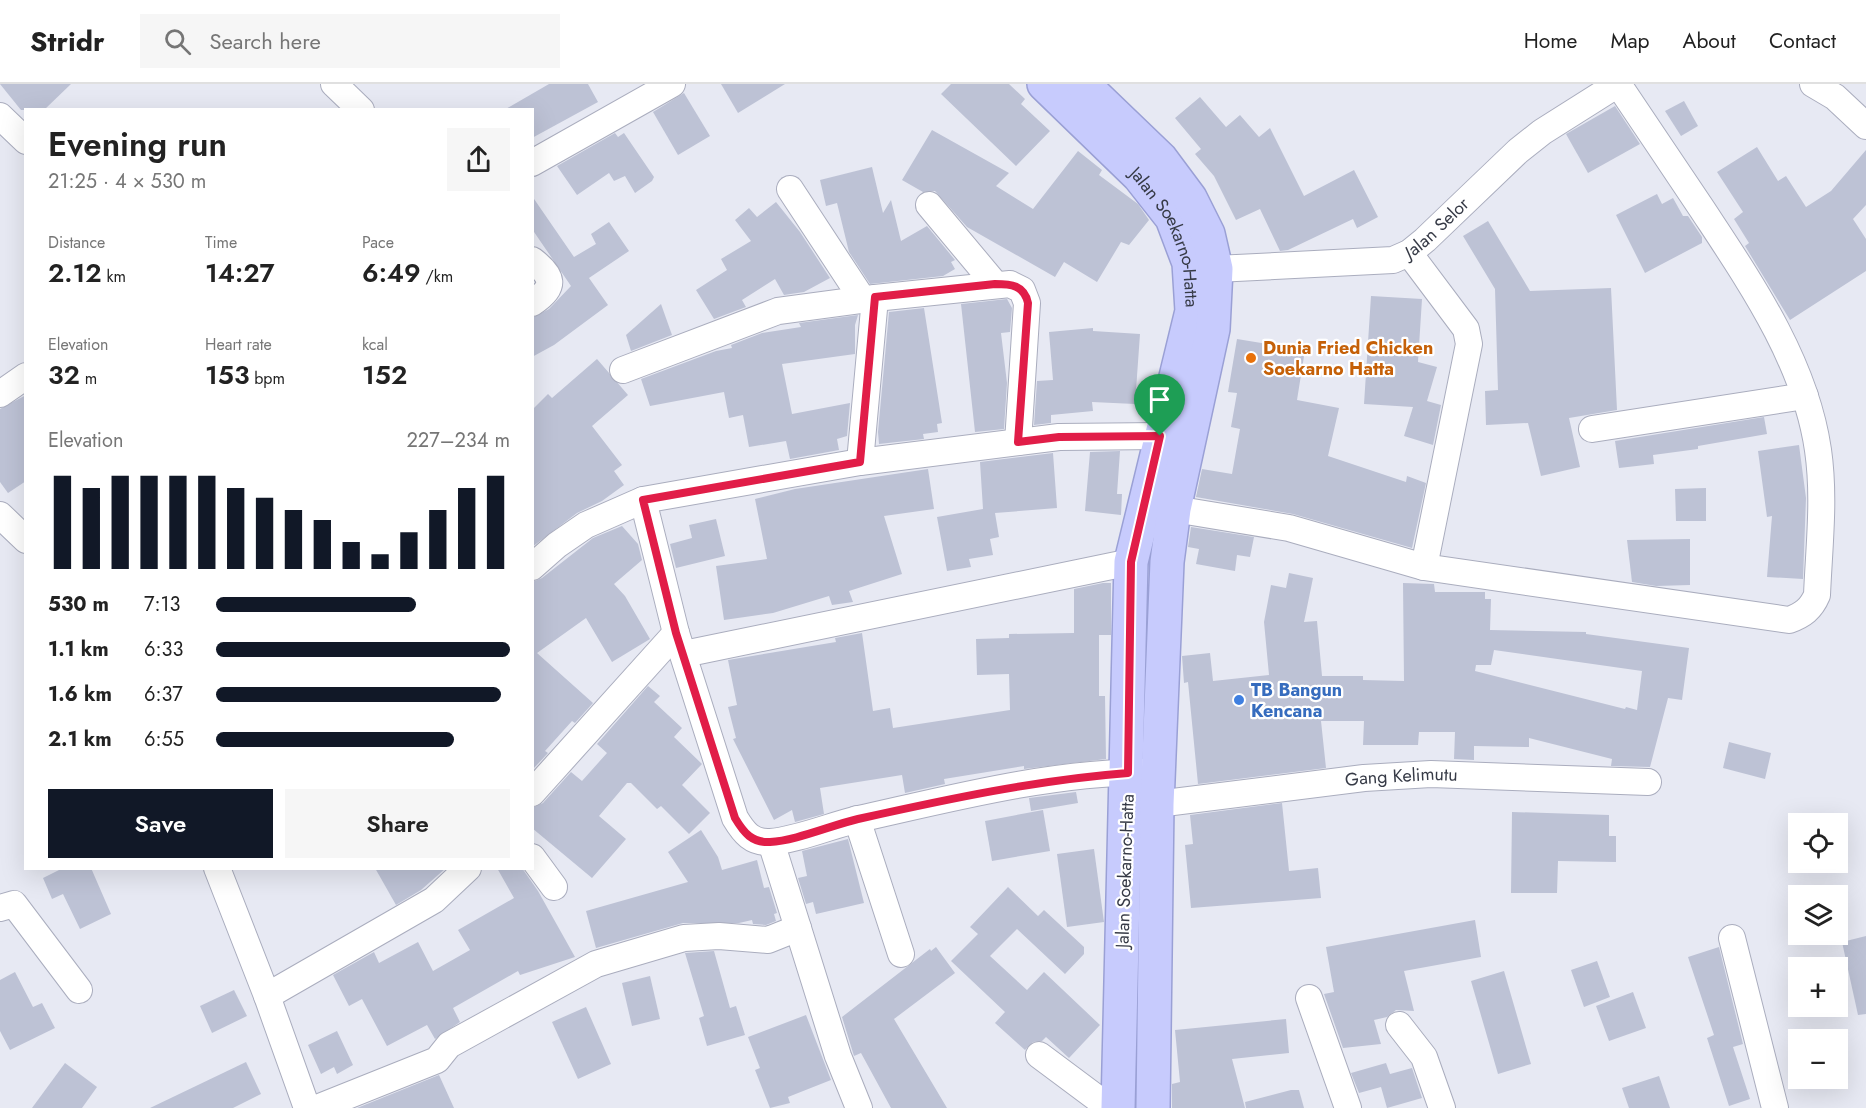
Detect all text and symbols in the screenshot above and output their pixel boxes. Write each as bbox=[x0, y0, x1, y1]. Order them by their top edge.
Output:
search box bbox=[140, 14, 560, 68]
text: Stridr bbox=[30, 21, 104, 62]
icon: search bbox=[161, 25, 194, 58]
text: Search here bbox=[209, 25, 321, 57]
text: Home bbox=[1524, 26, 1577, 56]
text: Map bbox=[1610, 26, 1650, 56]
text: About bbox=[1683, 26, 1736, 56]
text: Contact bbox=[1769, 26, 1836, 56]
text: Evening run bbox=[48, 121, 227, 168]
button: share bbox=[447, 128, 510, 191]
street label: Jalan Soekarno-Hatta bbox=[1122, 159, 1205, 308]
text: 21:25 · 4 × 530 m bbox=[48, 167, 206, 196]
street label: Jalan Selor bbox=[1399, 191, 1476, 267]
text: Distance bbox=[48, 231, 105, 254]
text: Time bbox=[205, 231, 237, 254]
text: Pace bbox=[362, 231, 394, 254]
text: 2.12 bbox=[48, 254, 102, 292]
text: 14:27 bbox=[205, 254, 275, 292]
text: 6:49 bbox=[362, 254, 421, 292]
text: km bbox=[102, 265, 126, 288]
text: /km bbox=[421, 265, 453, 288]
text: Elevation bbox=[48, 333, 108, 356]
text: Heart rate bbox=[205, 333, 272, 356]
text: kcal bbox=[362, 333, 388, 356]
place label: Dunia Fried Chicken Soekarno Hatta bbox=[1263, 335, 1433, 382]
marker: Dunia Fried Chicken Soekarno Hatta bbox=[1244, 351, 1258, 365]
text: 32 bbox=[48, 356, 80, 394]
text: 153 bbox=[205, 356, 249, 394]
text: 152 bbox=[362, 356, 407, 394]
text: m bbox=[80, 367, 97, 390]
text: bpm bbox=[249, 367, 285, 390]
pin bbox=[1134, 374, 1185, 436]
icon: arrive bbox=[1143, 383, 1176, 416]
text: Elevation bbox=[48, 426, 123, 455]
text: 227–234 m bbox=[406, 426, 510, 455]
text: 530 m bbox=[48, 590, 109, 619]
text: 7:13 bbox=[144, 590, 180, 619]
text: 1.1 km bbox=[48, 635, 109, 664]
text: 6:33 bbox=[144, 635, 183, 664]
place label: TB Bangun Kencana bbox=[1251, 677, 1342, 724]
text: 1.6 km bbox=[48, 680, 112, 709]
text: 6:37 bbox=[144, 680, 183, 709]
marker: TB Bangun Kencana bbox=[1232, 693, 1246, 707]
text: 2.1 km bbox=[48, 725, 112, 754]
text: 6:55 bbox=[144, 725, 184, 754]
street label: Gang Kelimutu bbox=[1344, 761, 1458, 793]
button: Save bbox=[48, 789, 273, 858]
button: Share bbox=[285, 789, 510, 858]
street label: Jalan Soekarno-Hatta bbox=[1109, 793, 1141, 951]
map controls bbox=[1788, 813, 1848, 1089]
button: locate bbox=[1788, 813, 1848, 873]
button: layers bbox=[1788, 885, 1848, 945]
button: + bbox=[1788, 957, 1848, 1017]
button: − bbox=[1788, 1029, 1848, 1089]

